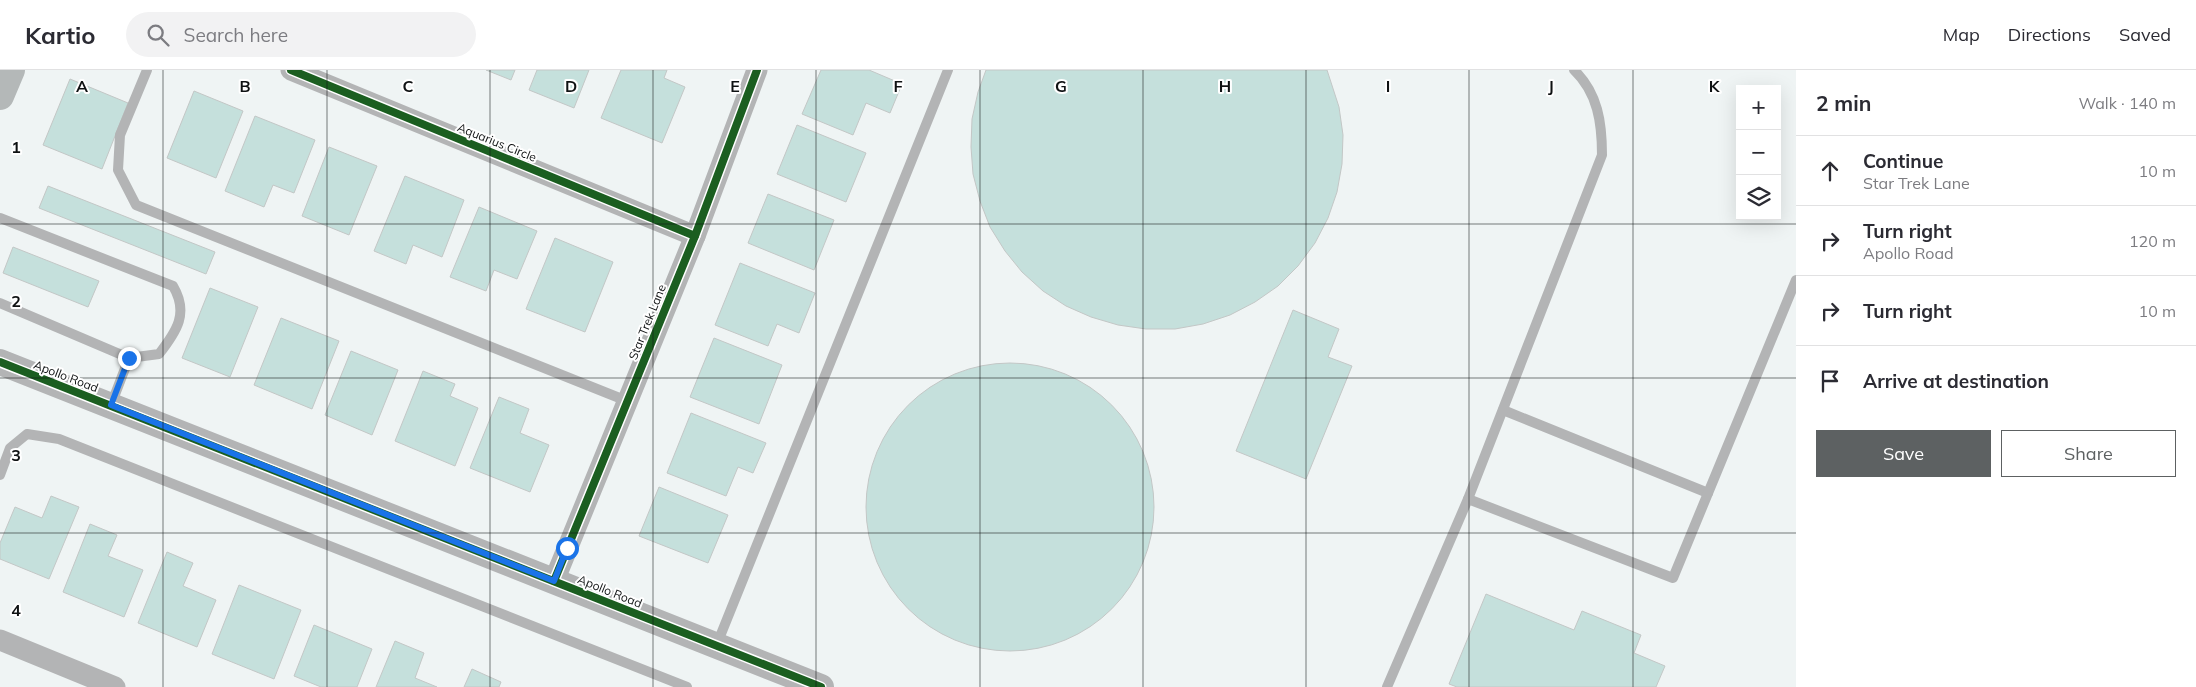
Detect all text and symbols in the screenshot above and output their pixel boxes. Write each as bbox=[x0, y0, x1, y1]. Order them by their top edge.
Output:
search box bbox=[126, 12, 476, 57]
text: Kartio bbox=[25, 20, 96, 50]
icon: search bbox=[144, 21, 172, 49]
text: Search here bbox=[184, 23, 288, 47]
text: Map bbox=[1943, 23, 1980, 46]
text: Directions bbox=[2008, 23, 2091, 46]
text: Saved bbox=[2119, 23, 2171, 46]
text: A bbox=[76, 76, 88, 96]
text: B bbox=[239, 76, 251, 96]
text: C bbox=[403, 76, 414, 96]
text: D bbox=[565, 76, 577, 96]
text: E bbox=[730, 76, 740, 96]
text: F bbox=[893, 76, 903, 96]
text: G bbox=[1055, 76, 1067, 96]
text: H bbox=[1219, 76, 1231, 96]
text: I bbox=[1386, 76, 1390, 96]
text: J bbox=[1548, 76, 1554, 96]
text: K bbox=[1709, 76, 1721, 96]
map controls bbox=[1736, 85, 1781, 220]
button: + bbox=[1736, 85, 1781, 130]
text: 2 min bbox=[1816, 90, 1871, 116]
text: Walk · 140 m bbox=[2078, 93, 2176, 113]
street label: Aquarius Circle bbox=[455, 119, 539, 165]
button: − bbox=[1736, 130, 1781, 175]
text: 1 bbox=[11, 137, 21, 157]
text: Continue bbox=[1863, 149, 1943, 173]
icon: ahead bbox=[1816, 157, 1844, 185]
text: 10 m bbox=[2139, 161, 2176, 181]
text: Star Trek Lane bbox=[1863, 173, 1970, 193]
button: layers bbox=[1736, 175, 1781, 220]
text: Turn right bbox=[1863, 219, 1952, 243]
icon: right bbox=[1816, 227, 1844, 255]
text: 120 m bbox=[2129, 231, 2176, 251]
text: Apollo Road bbox=[1863, 243, 1954, 263]
street label: Star Trek Lane bbox=[625, 282, 669, 362]
text: 2 bbox=[11, 291, 21, 311]
icon: right bbox=[1816, 297, 1844, 325]
text: Turn right bbox=[1863, 299, 1952, 323]
text: 10 m bbox=[2139, 301, 2176, 321]
route end bbox=[118, 347, 141, 370]
street label: Apollo Road bbox=[32, 357, 100, 395]
icon: arrive bbox=[1816, 367, 1844, 395]
text: Arrive at destination bbox=[1863, 369, 2049, 393]
button: Save bbox=[1816, 430, 1991, 477]
button: Share bbox=[2001, 430, 2176, 477]
text: 3 bbox=[11, 445, 21, 465]
route start bbox=[556, 537, 579, 560]
street label: Apollo Road bbox=[576, 571, 644, 611]
text: 4 bbox=[11, 600, 21, 620]

